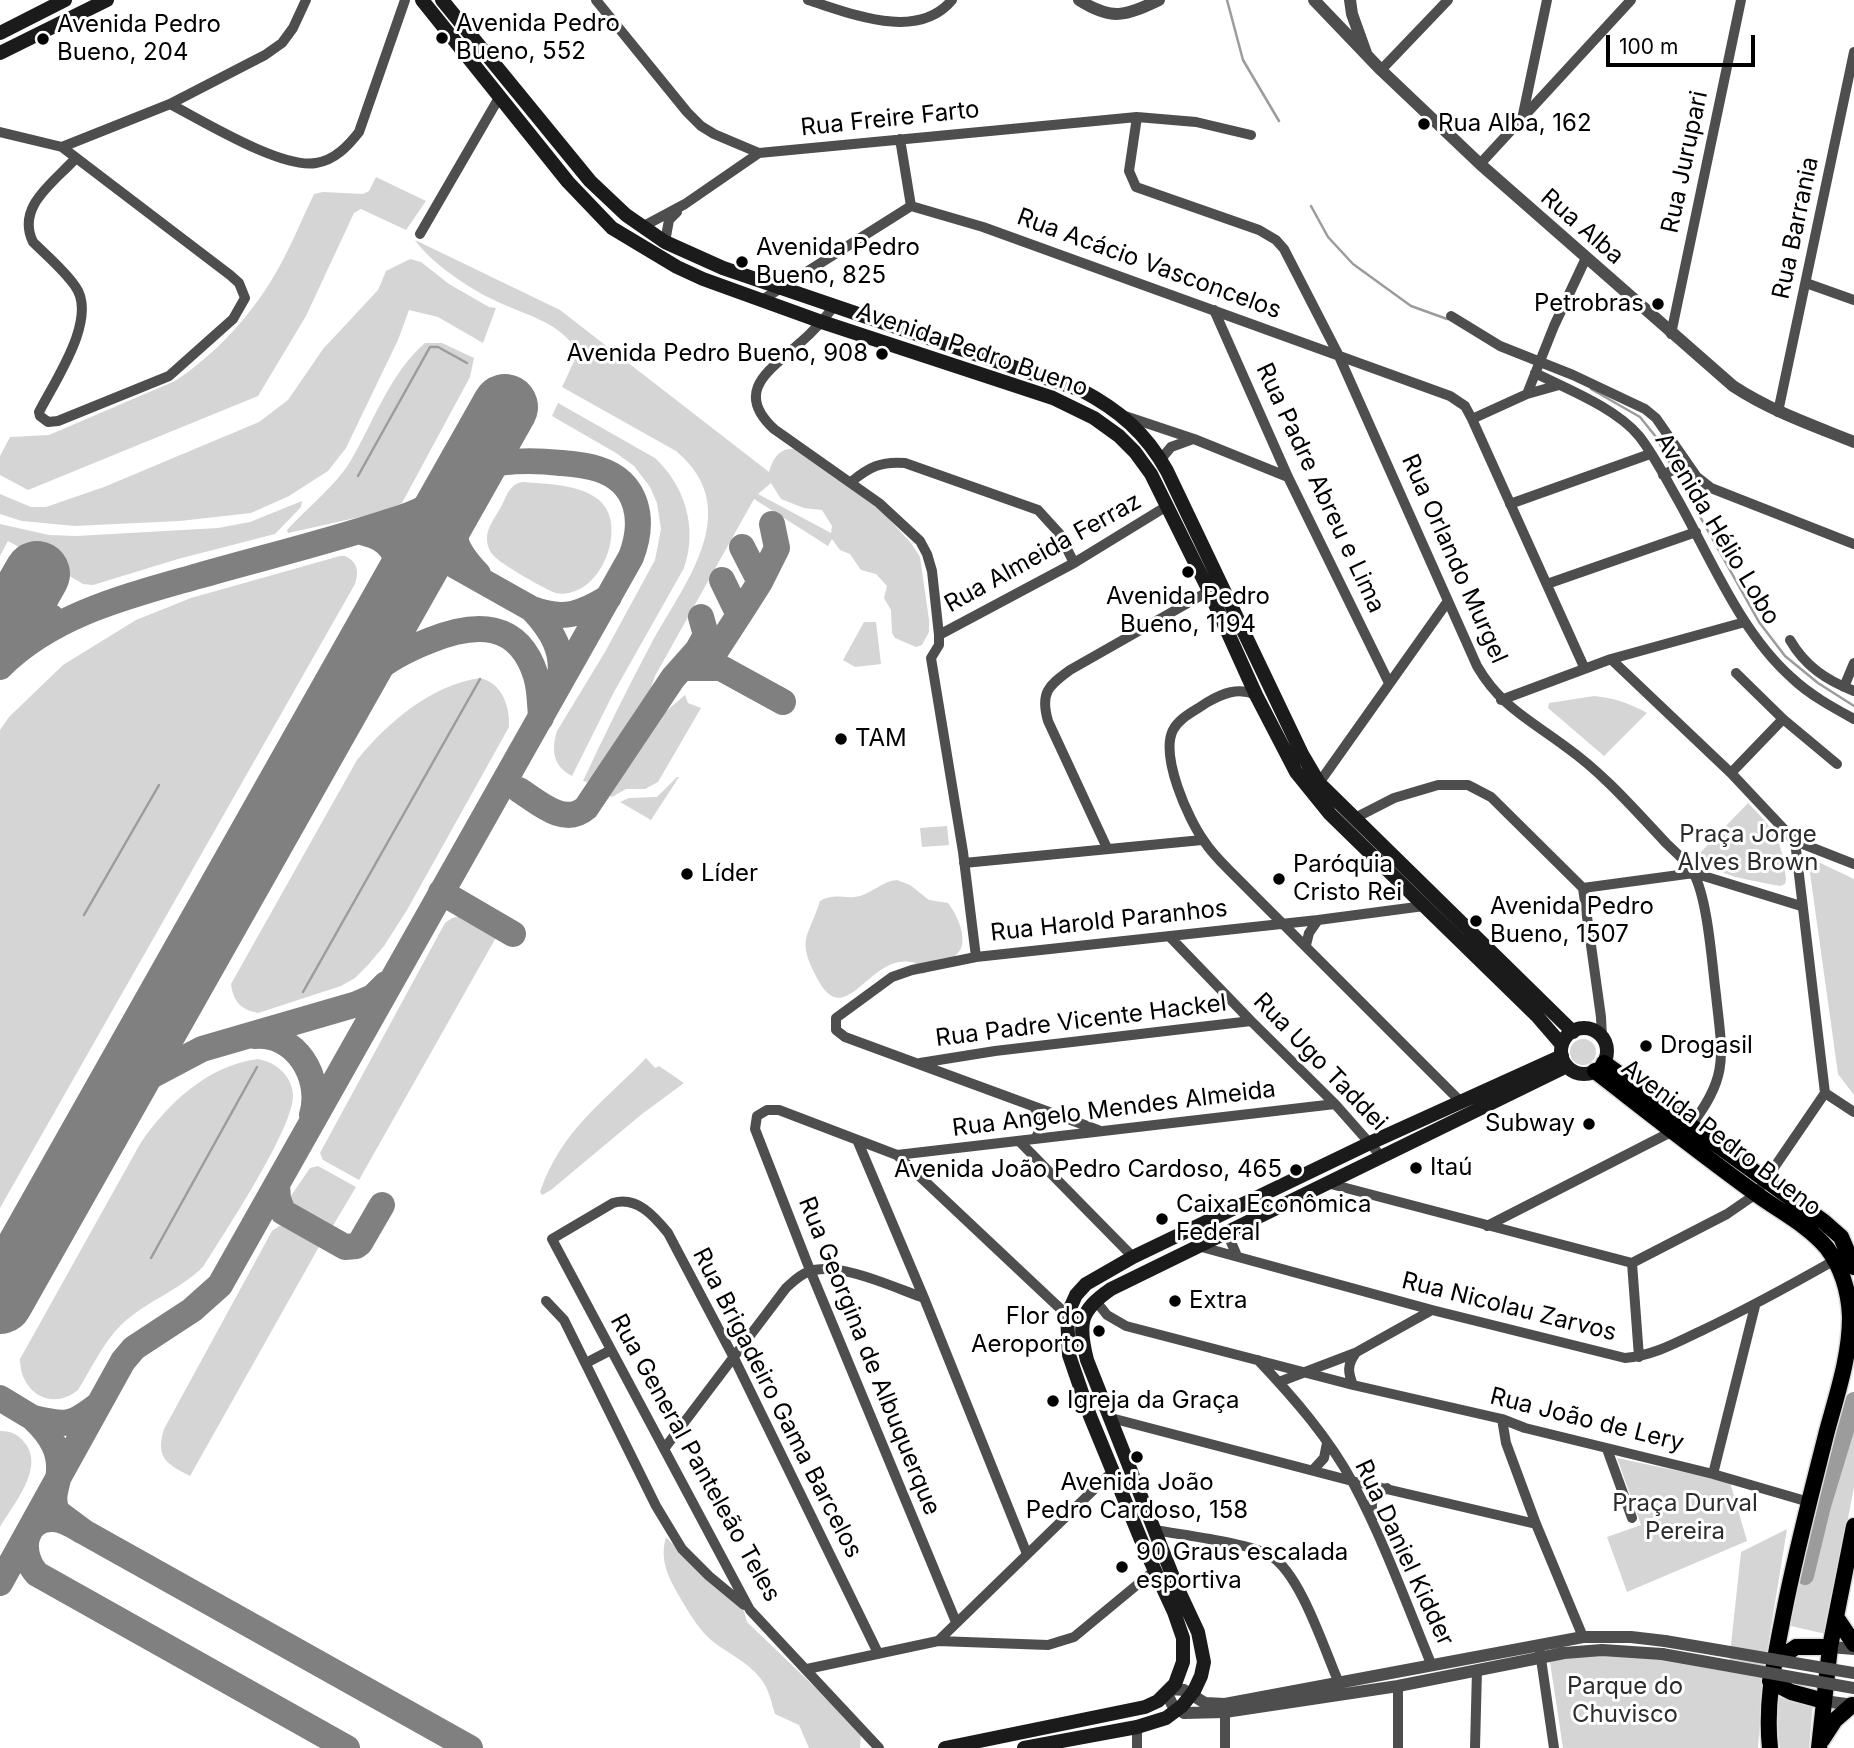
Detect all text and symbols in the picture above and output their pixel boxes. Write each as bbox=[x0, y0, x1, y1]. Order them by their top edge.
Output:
place label: Avenida Pedro Bueno, 552 bbox=[456, 10, 620, 66]
place label: Avenida Pedro Bueno, 204 bbox=[57, 11, 221, 67]
scale bar bbox=[1609, 21, 1758, 65]
marker: Avenida Pedro Bueno, 552 bbox=[434, 30, 450, 46]
marker: Avenida Pedro Bueno, 204 bbox=[35, 31, 51, 47]
text: 100 m bbox=[1619, 34, 1678, 59]
street label: Rua Jurupari bbox=[1656, 88, 1714, 236]
street label: Rua Freire Farto bbox=[799, 95, 981, 143]
place label: Rua Alba, 162 bbox=[1438, 110, 1592, 138]
marker: Rua Alba, 162 bbox=[1416, 116, 1432, 132]
street label: Rua Barrania bbox=[1767, 154, 1825, 302]
street label: Rua Alba bbox=[1535, 183, 1629, 271]
street label: Rua Acácio Vasconcelos bbox=[1013, 203, 1285, 325]
place label: Avenida Pedro Bueno, 825 bbox=[756, 234, 920, 290]
marker: Avenida Pedro Bueno, 825 bbox=[734, 254, 750, 270]
place label: Petrobras bbox=[1534, 290, 1644, 318]
marker: Petrobras bbox=[1650, 296, 1666, 312]
street label: Avenida Pedro Bueno bbox=[852, 297, 1092, 403]
place label: Avenida Pedro Bueno, 908 bbox=[566, 340, 868, 368]
marker: Avenida Pedro Bueno, 908 bbox=[874, 346, 890, 362]
street label: Rua Padre Abreu e Lima bbox=[1249, 359, 1391, 617]
street label: Avenida Hélio Lobo bbox=[1648, 428, 1786, 630]
street label: Rua Orlando Murgel bbox=[1395, 450, 1513, 668]
street label: Rua Almeida Ferraz bbox=[940, 487, 1146, 619]
marker: Avenida Pedro Bueno, 1194 bbox=[1180, 564, 1196, 580]
place label: Avenida Pedro Bueno, 1194 bbox=[1106, 583, 1270, 639]
place label: TAM bbox=[855, 725, 907, 753]
marker: TAM bbox=[833, 731, 849, 747]
park label: Praça Jorge Alves Brown bbox=[1677, 821, 1819, 877]
place label: Paróquia Cristo Rei bbox=[1293, 851, 1402, 907]
place label: Líder bbox=[701, 860, 758, 888]
marker: Líder bbox=[679, 866, 695, 882]
marker: Paróquia Cristo Rei bbox=[1271, 871, 1287, 887]
place label: Avenida Pedro Bueno, 1507 bbox=[1490, 893, 1654, 949]
street label: Rua Harold Paranhos bbox=[989, 894, 1229, 948]
marker: Avenida Pedro Bueno, 1507 bbox=[1468, 913, 1484, 929]
street label: Rua Ugo Taddei bbox=[1247, 987, 1393, 1137]
street label: Rua Padre Vicente Hackel bbox=[934, 989, 1228, 1053]
place label: Drogasil bbox=[1660, 1032, 1753, 1060]
marker: Drogasil bbox=[1638, 1038, 1654, 1054]
street label: Avenida Pedro Bueno bbox=[1615, 1053, 1827, 1223]
street label: Rua Angelo Mendes Almeida bbox=[951, 1075, 1277, 1143]
place label: Subway bbox=[1485, 1110, 1575, 1138]
marker: Subway bbox=[1581, 1116, 1597, 1132]
place label: Itaú bbox=[1430, 1154, 1472, 1182]
place label: Avenida João Pedro Cardoso, 465 bbox=[894, 1156, 1282, 1184]
marker: Itaú bbox=[1408, 1160, 1424, 1176]
marker: Avenida João Pedro Cardoso, 465 bbox=[1288, 1162, 1304, 1178]
place label: Caixa Econômica Federal bbox=[1176, 1191, 1372, 1247]
street label: Rua Georgina de Albuquerque bbox=[792, 1193, 946, 1519]
marker: Caixa Econômica Federal bbox=[1154, 1211, 1170, 1227]
street label: Rua Brigadeiro Gama Barcelos bbox=[686, 1243, 868, 1563]
street label: Rua Nicolau Zarvos bbox=[1399, 1266, 1619, 1348]
place label: Extra bbox=[1189, 1287, 1247, 1315]
marker: Extra bbox=[1167, 1293, 1183, 1309]
place label: Flor do Aeroporto bbox=[971, 1303, 1085, 1359]
street label: Rua General Panteleão Teles bbox=[604, 1309, 786, 1607]
marker: Flor do Aeroporto bbox=[1091, 1323, 1107, 1339]
street label: Rua João de Lery bbox=[1487, 1382, 1687, 1458]
place label: Igreja da Graça bbox=[1067, 1387, 1240, 1415]
marker: Igreja da Graça bbox=[1045, 1393, 1061, 1409]
marker: Avenida João Pedro Cardoso, 158 bbox=[1129, 1449, 1145, 1465]
street label: Rua Daniel Kidder bbox=[1348, 1455, 1460, 1651]
place label: Avenida João Pedro Cardoso, 158 bbox=[1026, 1469, 1248, 1525]
park label: Praça Durval Pereira bbox=[1612, 1490, 1758, 1546]
place label: 90 Graus escalada esportiva bbox=[1136, 1539, 1348, 1595]
marker: 90 Graus escalada esportiva bbox=[1114, 1559, 1130, 1575]
park label: Parque do Chuvisco bbox=[1567, 1673, 1683, 1729]

